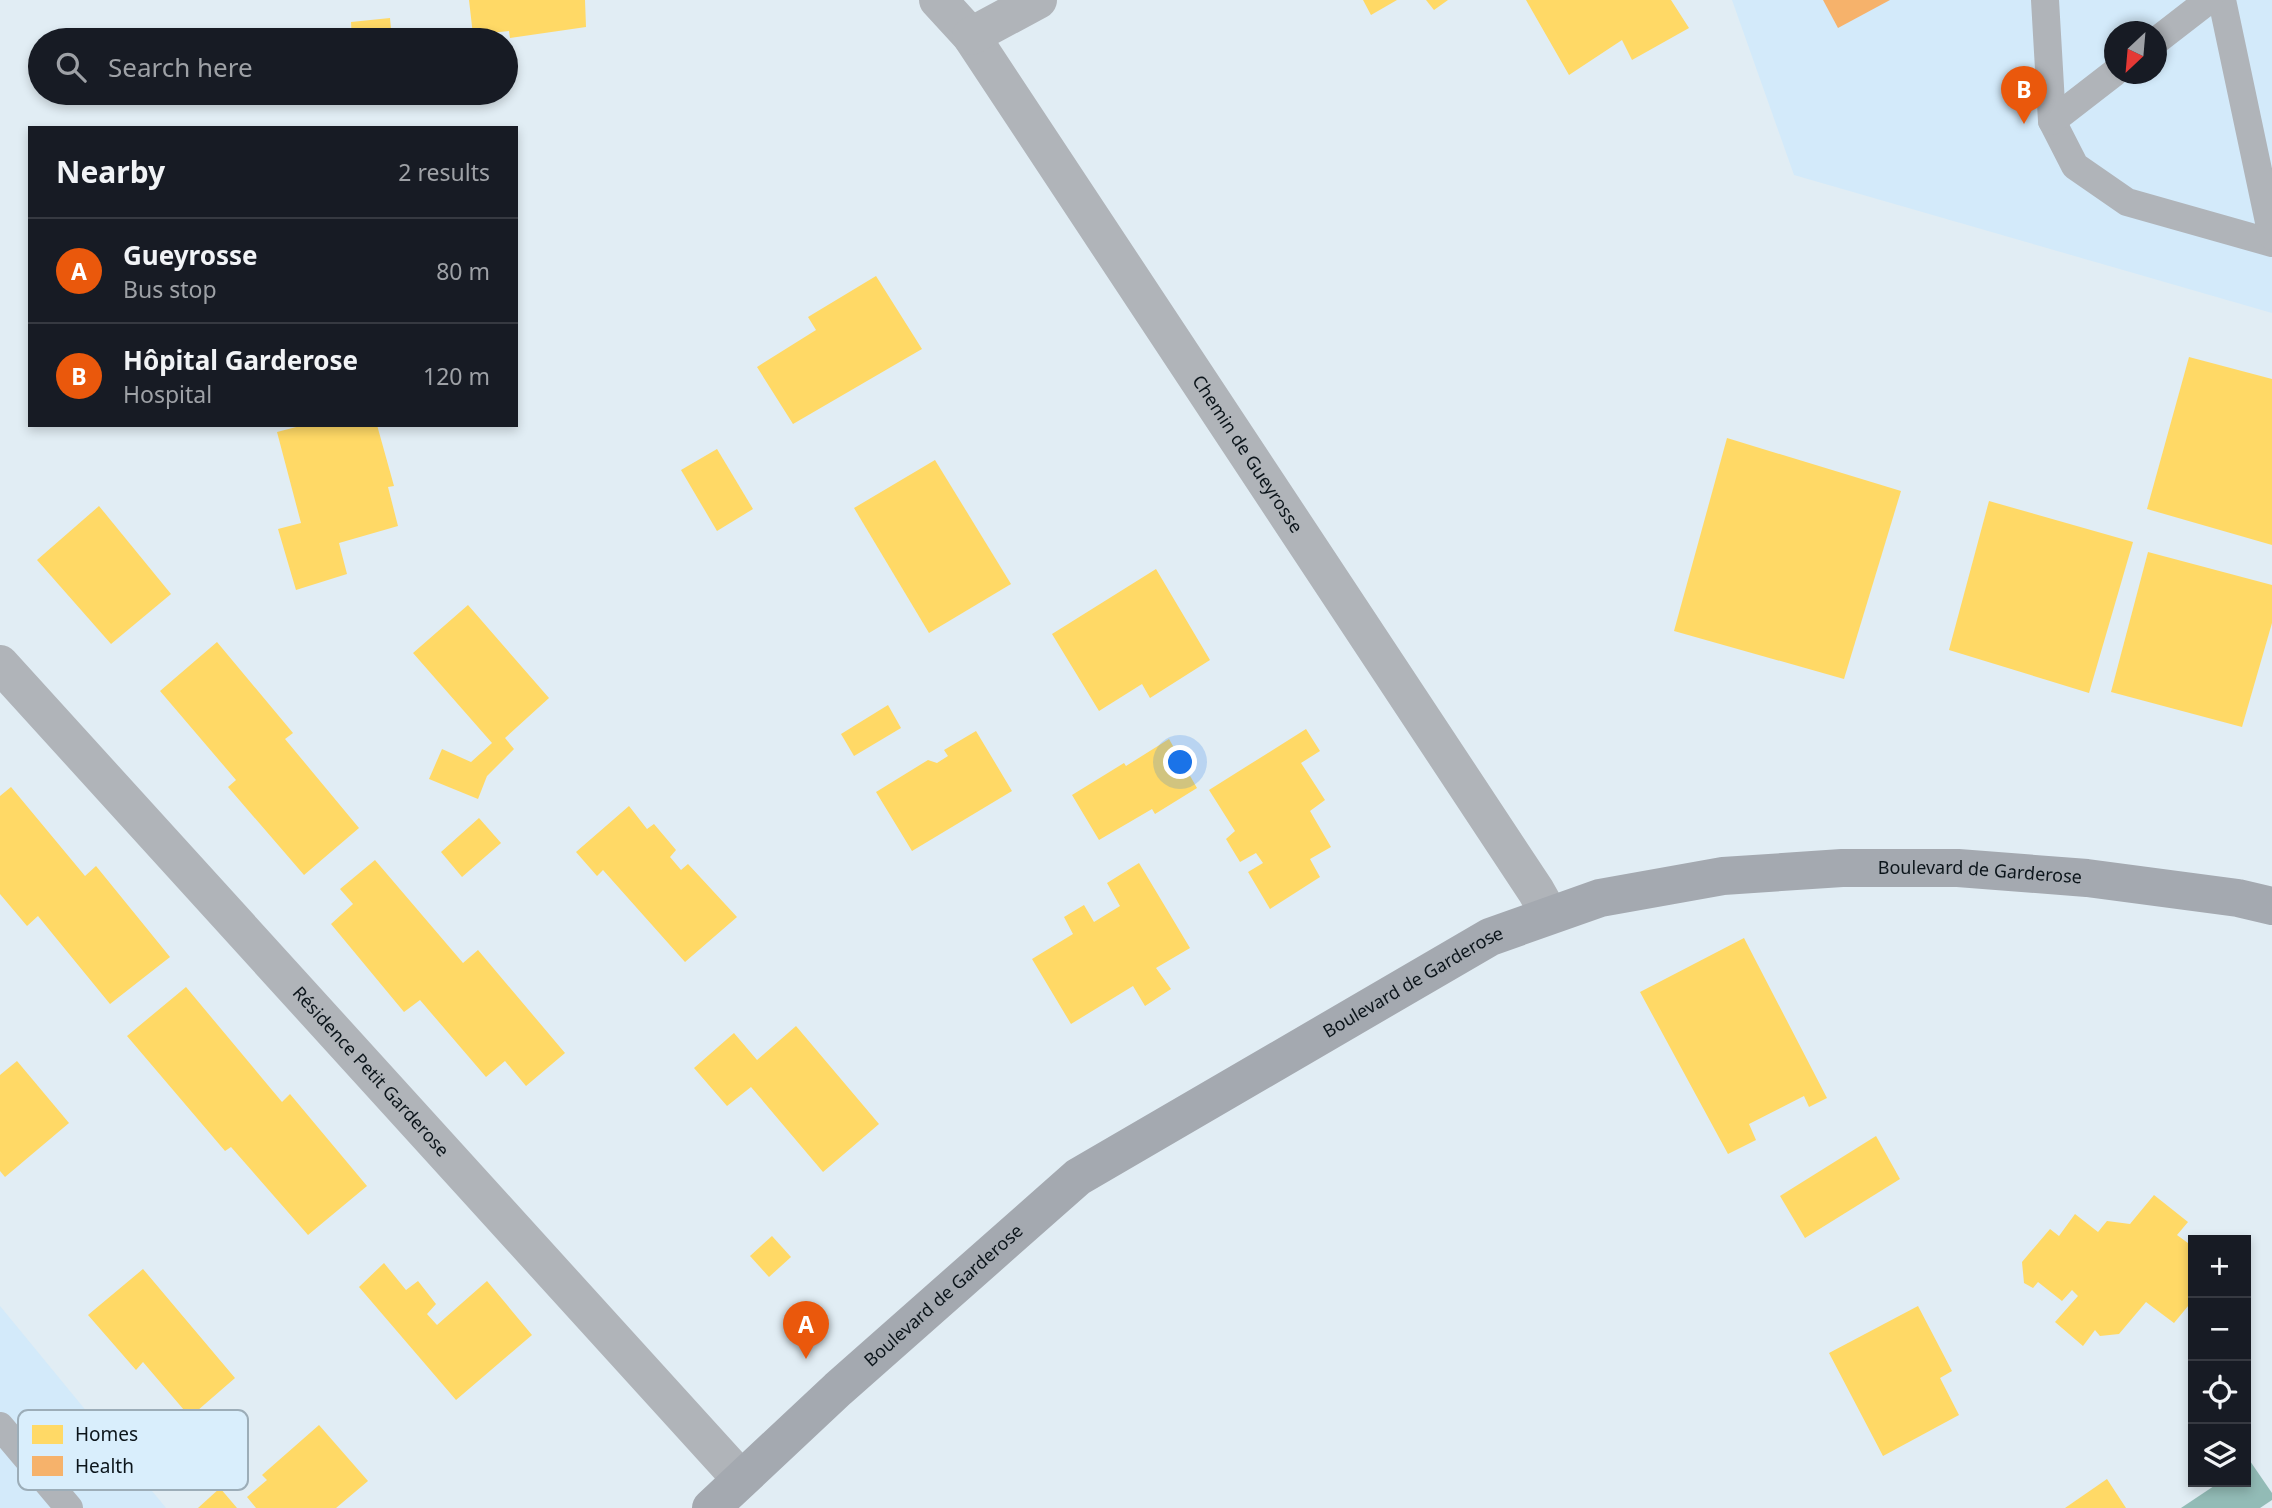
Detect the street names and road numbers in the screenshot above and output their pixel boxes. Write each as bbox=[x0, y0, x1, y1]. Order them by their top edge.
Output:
street label: Chemin de Gueyrosse bbox=[1187, 370, 1309, 537]
street label: Boulevard de Garderose bbox=[1878, 855, 2083, 889]
street label: Boulevard de Garderose bbox=[1318, 920, 1506, 1043]
street label: Résidence Petit Garderose bbox=[288, 981, 455, 1161]
street label: Boulevard de Garderose bbox=[858, 1218, 1028, 1372]

